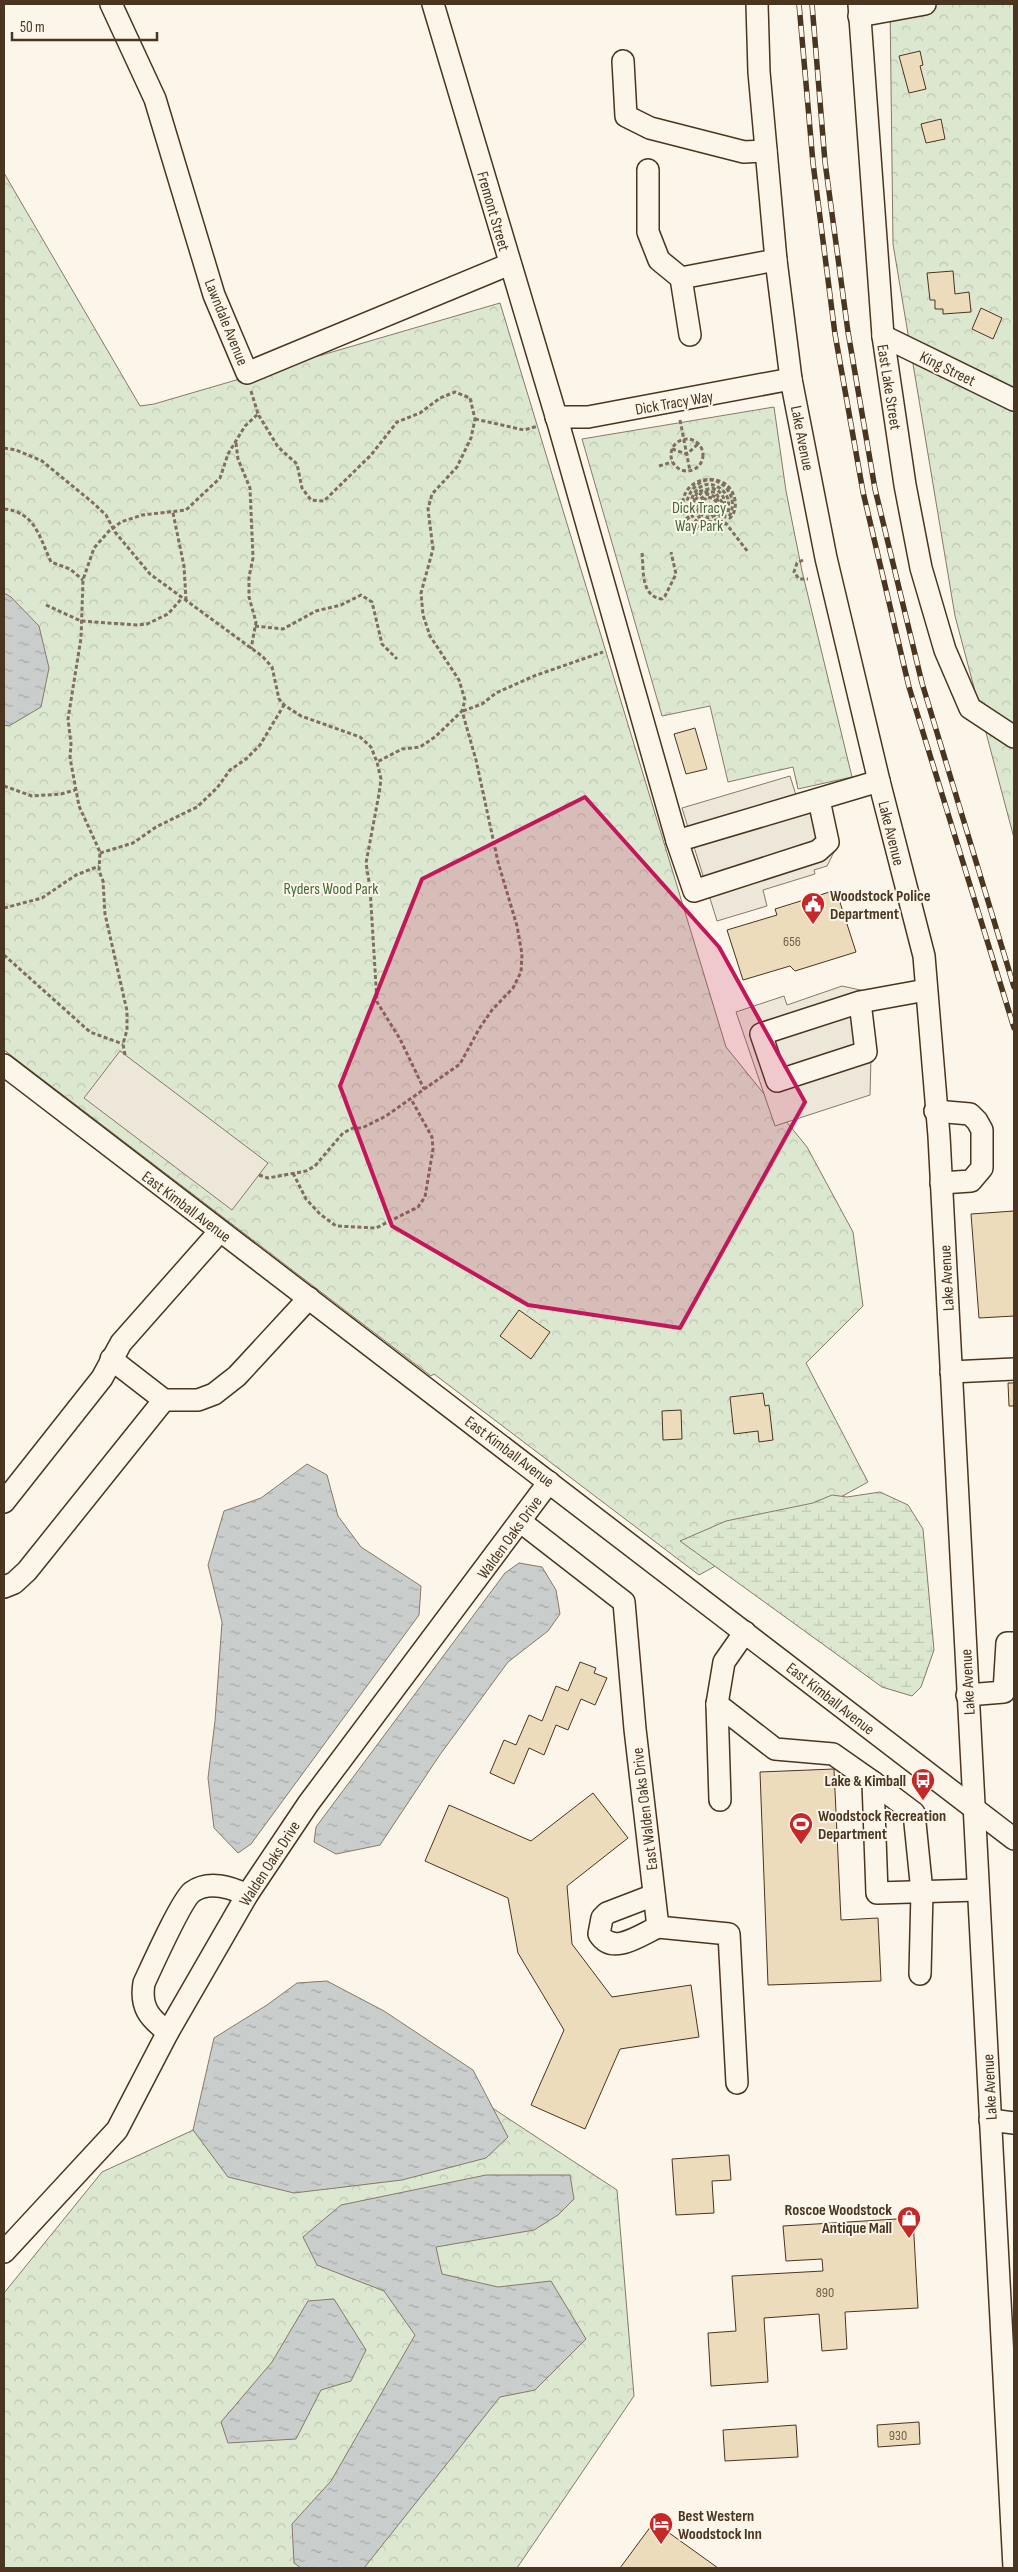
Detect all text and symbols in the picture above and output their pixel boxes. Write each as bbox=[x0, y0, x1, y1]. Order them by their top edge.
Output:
scale bar bbox=[12, 10, 158, 42]
text: 50 m bbox=[20, 18, 45, 37]
street label: Fremont Street bbox=[472, 169, 513, 253]
street label: Lawndale Avenue bbox=[200, 276, 252, 369]
street label: East Lake Street bbox=[872, 343, 905, 431]
street label: King Street bbox=[916, 348, 978, 391]
street label: Dick Tracy Way bbox=[634, 387, 715, 420]
street label: Lake Avenue bbox=[786, 404, 817, 473]
park label: Dick Tracy Way Park bbox=[672, 499, 726, 536]
street label: Lake Avenue bbox=[873, 799, 908, 868]
park label: Ryders Wood Park bbox=[284, 880, 378, 899]
place label: Woodstock Police Department bbox=[830, 887, 931, 924]
public building icon: Woodstock Police Department bbox=[800, 891, 826, 925]
house number: 656 bbox=[783, 933, 801, 950]
street label: East Kimball Avenue bbox=[138, 1168, 234, 1247]
street label: Lake Avenue bbox=[936, 1244, 959, 1311]
street label: East Kimball Avenue bbox=[461, 1413, 557, 1492]
street label: Walden Oaks Drive bbox=[474, 1493, 547, 1583]
street label: Lake Avenue bbox=[957, 1648, 980, 1715]
street label: East Kimball Avenue bbox=[782, 1659, 878, 1739]
street label: East Walden Oaks Drive bbox=[629, 1746, 662, 1871]
bus stop icon: Lake & Kimball bbox=[910, 1767, 936, 1801]
place label: Lake & Kimball bbox=[825, 1772, 906, 1791]
place label: Woodstock Recreation Department bbox=[818, 1807, 946, 1844]
sports icon: Woodstock Recreation Department bbox=[788, 1811, 814, 1845]
street label: Walden Oaks Drive bbox=[236, 1818, 305, 1910]
street label: Lake Avenue bbox=[979, 2053, 1002, 2120]
place label: Roscoe Woodstock Antique Mall bbox=[785, 2201, 892, 2238]
shop icon: Roscoe Woodstock Antique Mall bbox=[896, 2205, 922, 2239]
house number: 890 bbox=[816, 2284, 834, 2301]
house number: 930 bbox=[889, 2427, 907, 2444]
place label: Best Western Woodstock Inn bbox=[678, 2507, 762, 2544]
hotel icon: Best Western Woodstock Inn bbox=[648, 2511, 674, 2545]

